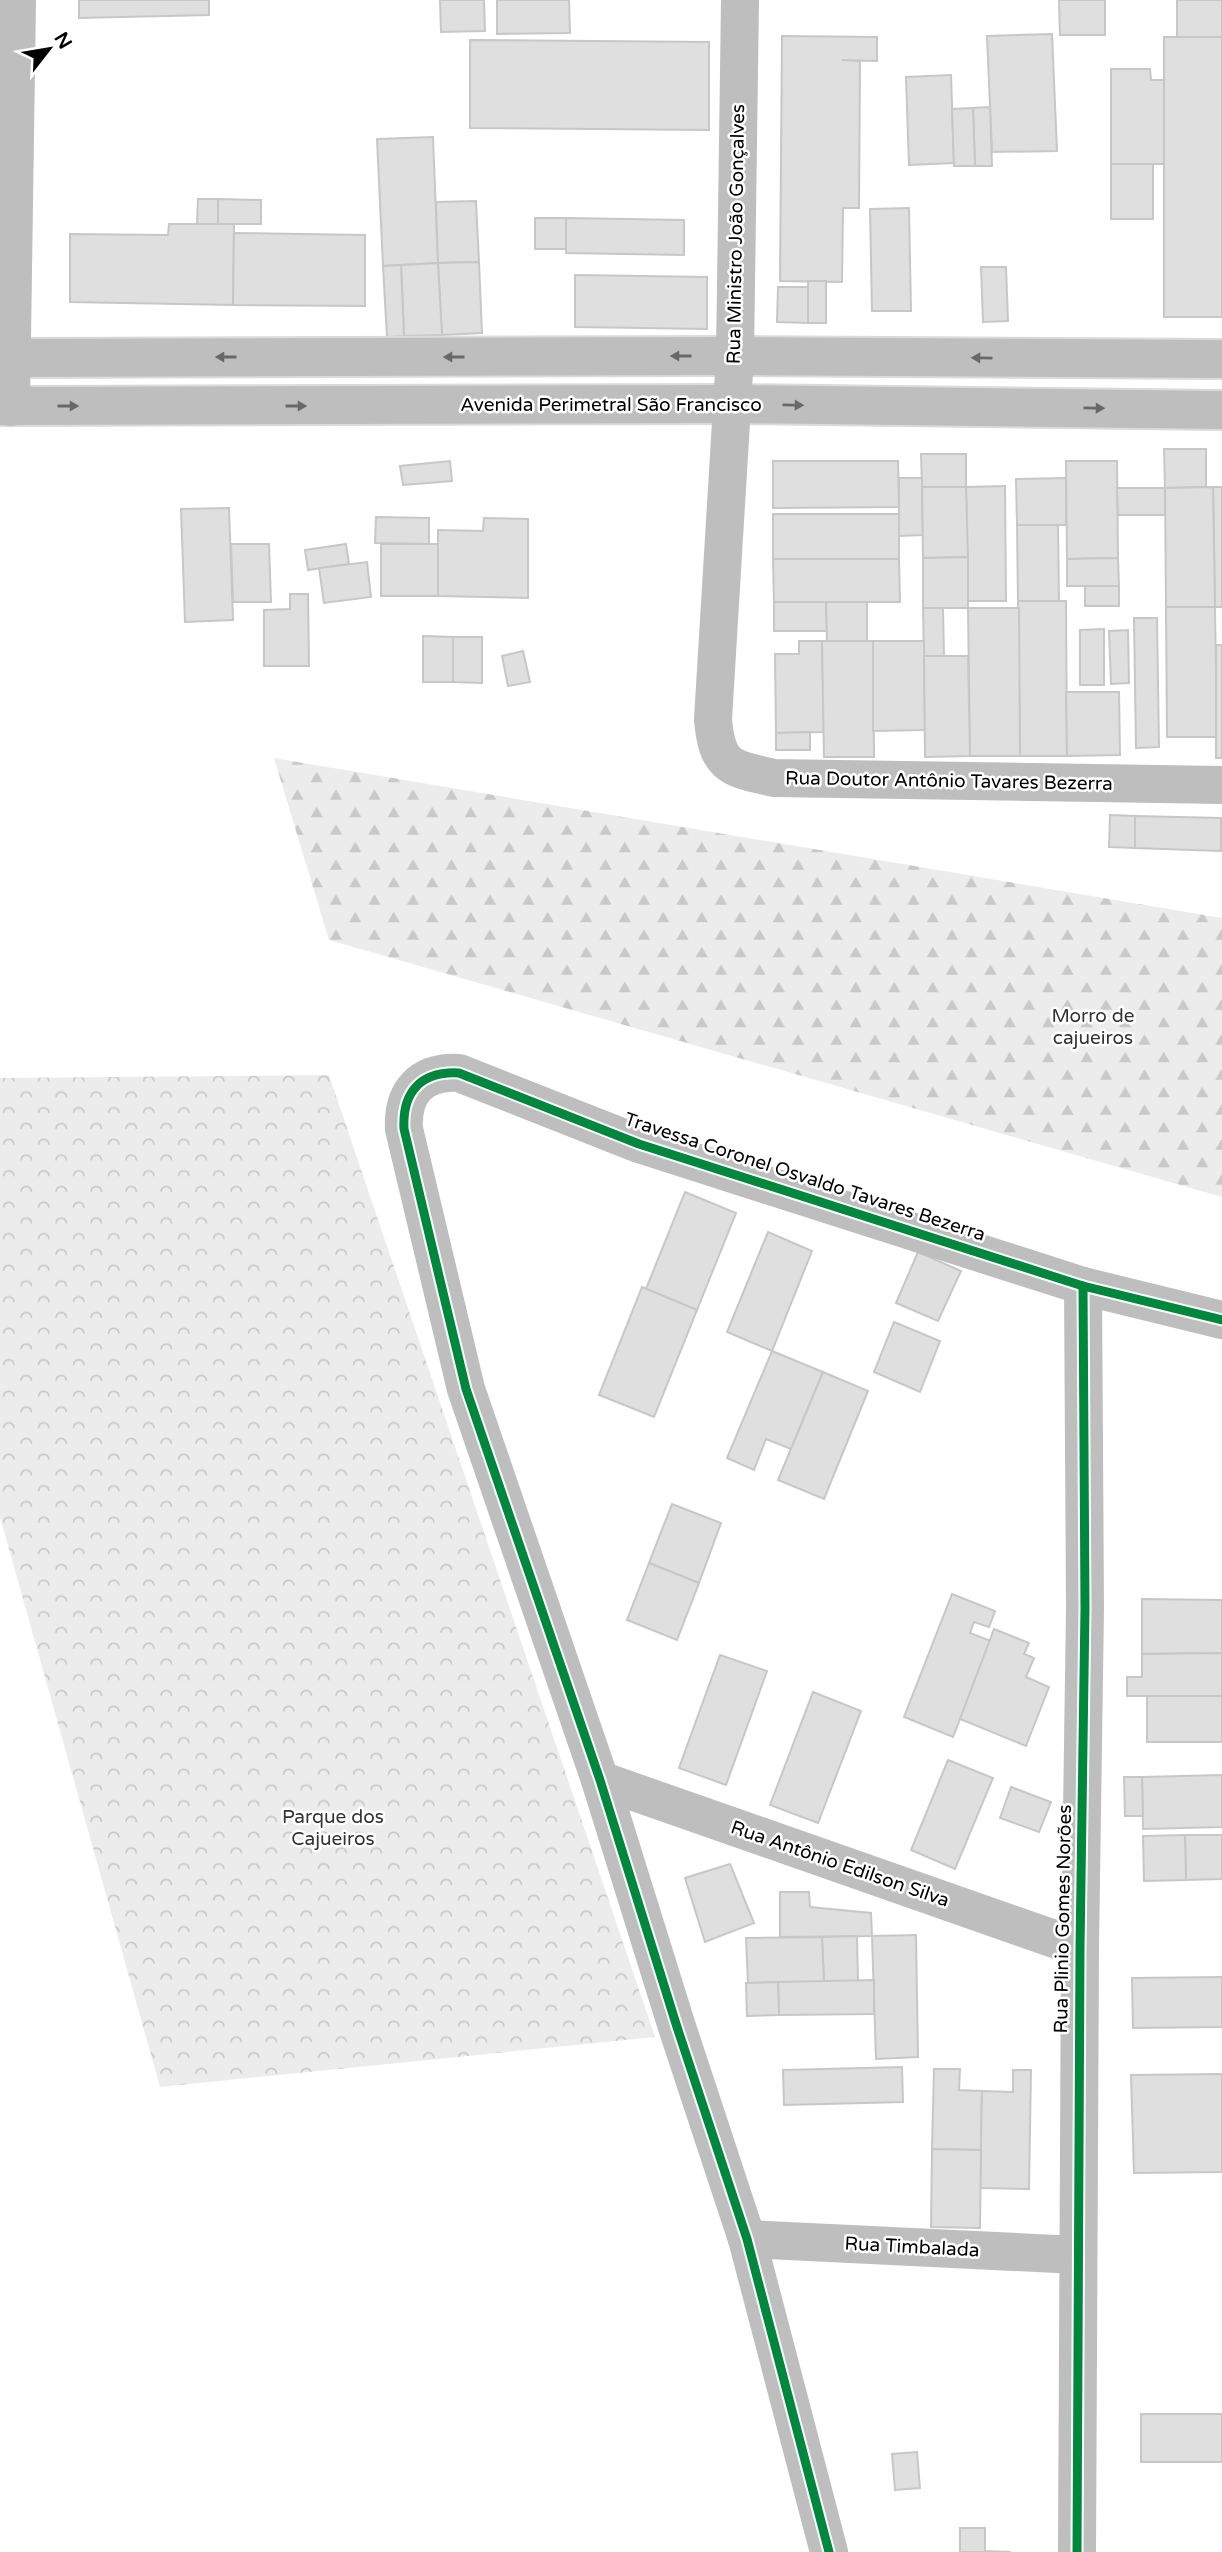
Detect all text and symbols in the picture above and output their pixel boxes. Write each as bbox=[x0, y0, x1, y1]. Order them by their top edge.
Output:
north arrow bbox=[14, 14, 84, 84]
text: N bbox=[49, 29, 76, 53]
street label: Rua Ministro João Gonçalves bbox=[723, 104, 749, 364]
one-way arrow bbox=[670, 350, 692, 362]
one-way arrow bbox=[215, 351, 237, 363]
one-way arrow bbox=[443, 351, 465, 363]
one-way arrow bbox=[971, 352, 993, 364]
street label: Avenida Perimetral São Francisco bbox=[460, 394, 762, 416]
one-way arrow bbox=[782, 399, 804, 411]
one-way arrow bbox=[285, 400, 307, 412]
one-way arrow bbox=[57, 401, 79, 412]
one-way arrow bbox=[1083, 402, 1105, 414]
street label: Rua Doutor Antônio Tavares Bezerra bbox=[785, 767, 1113, 795]
park label: Morro de cajueiros bbox=[1051, 1005, 1135, 1049]
street label: Travessa Coronel Osvaldo Tavares Bezerra bbox=[622, 1108, 988, 1246]
street label: Rua Plinio Gomes Norões bbox=[1050, 1804, 1076, 2034]
park label: Parque dos Cajueiros bbox=[282, 1806, 384, 1850]
street label: Rua Antônio Edilson Silva bbox=[728, 1816, 952, 1912]
street label: Rua Timbalada bbox=[844, 2232, 980, 2262]

